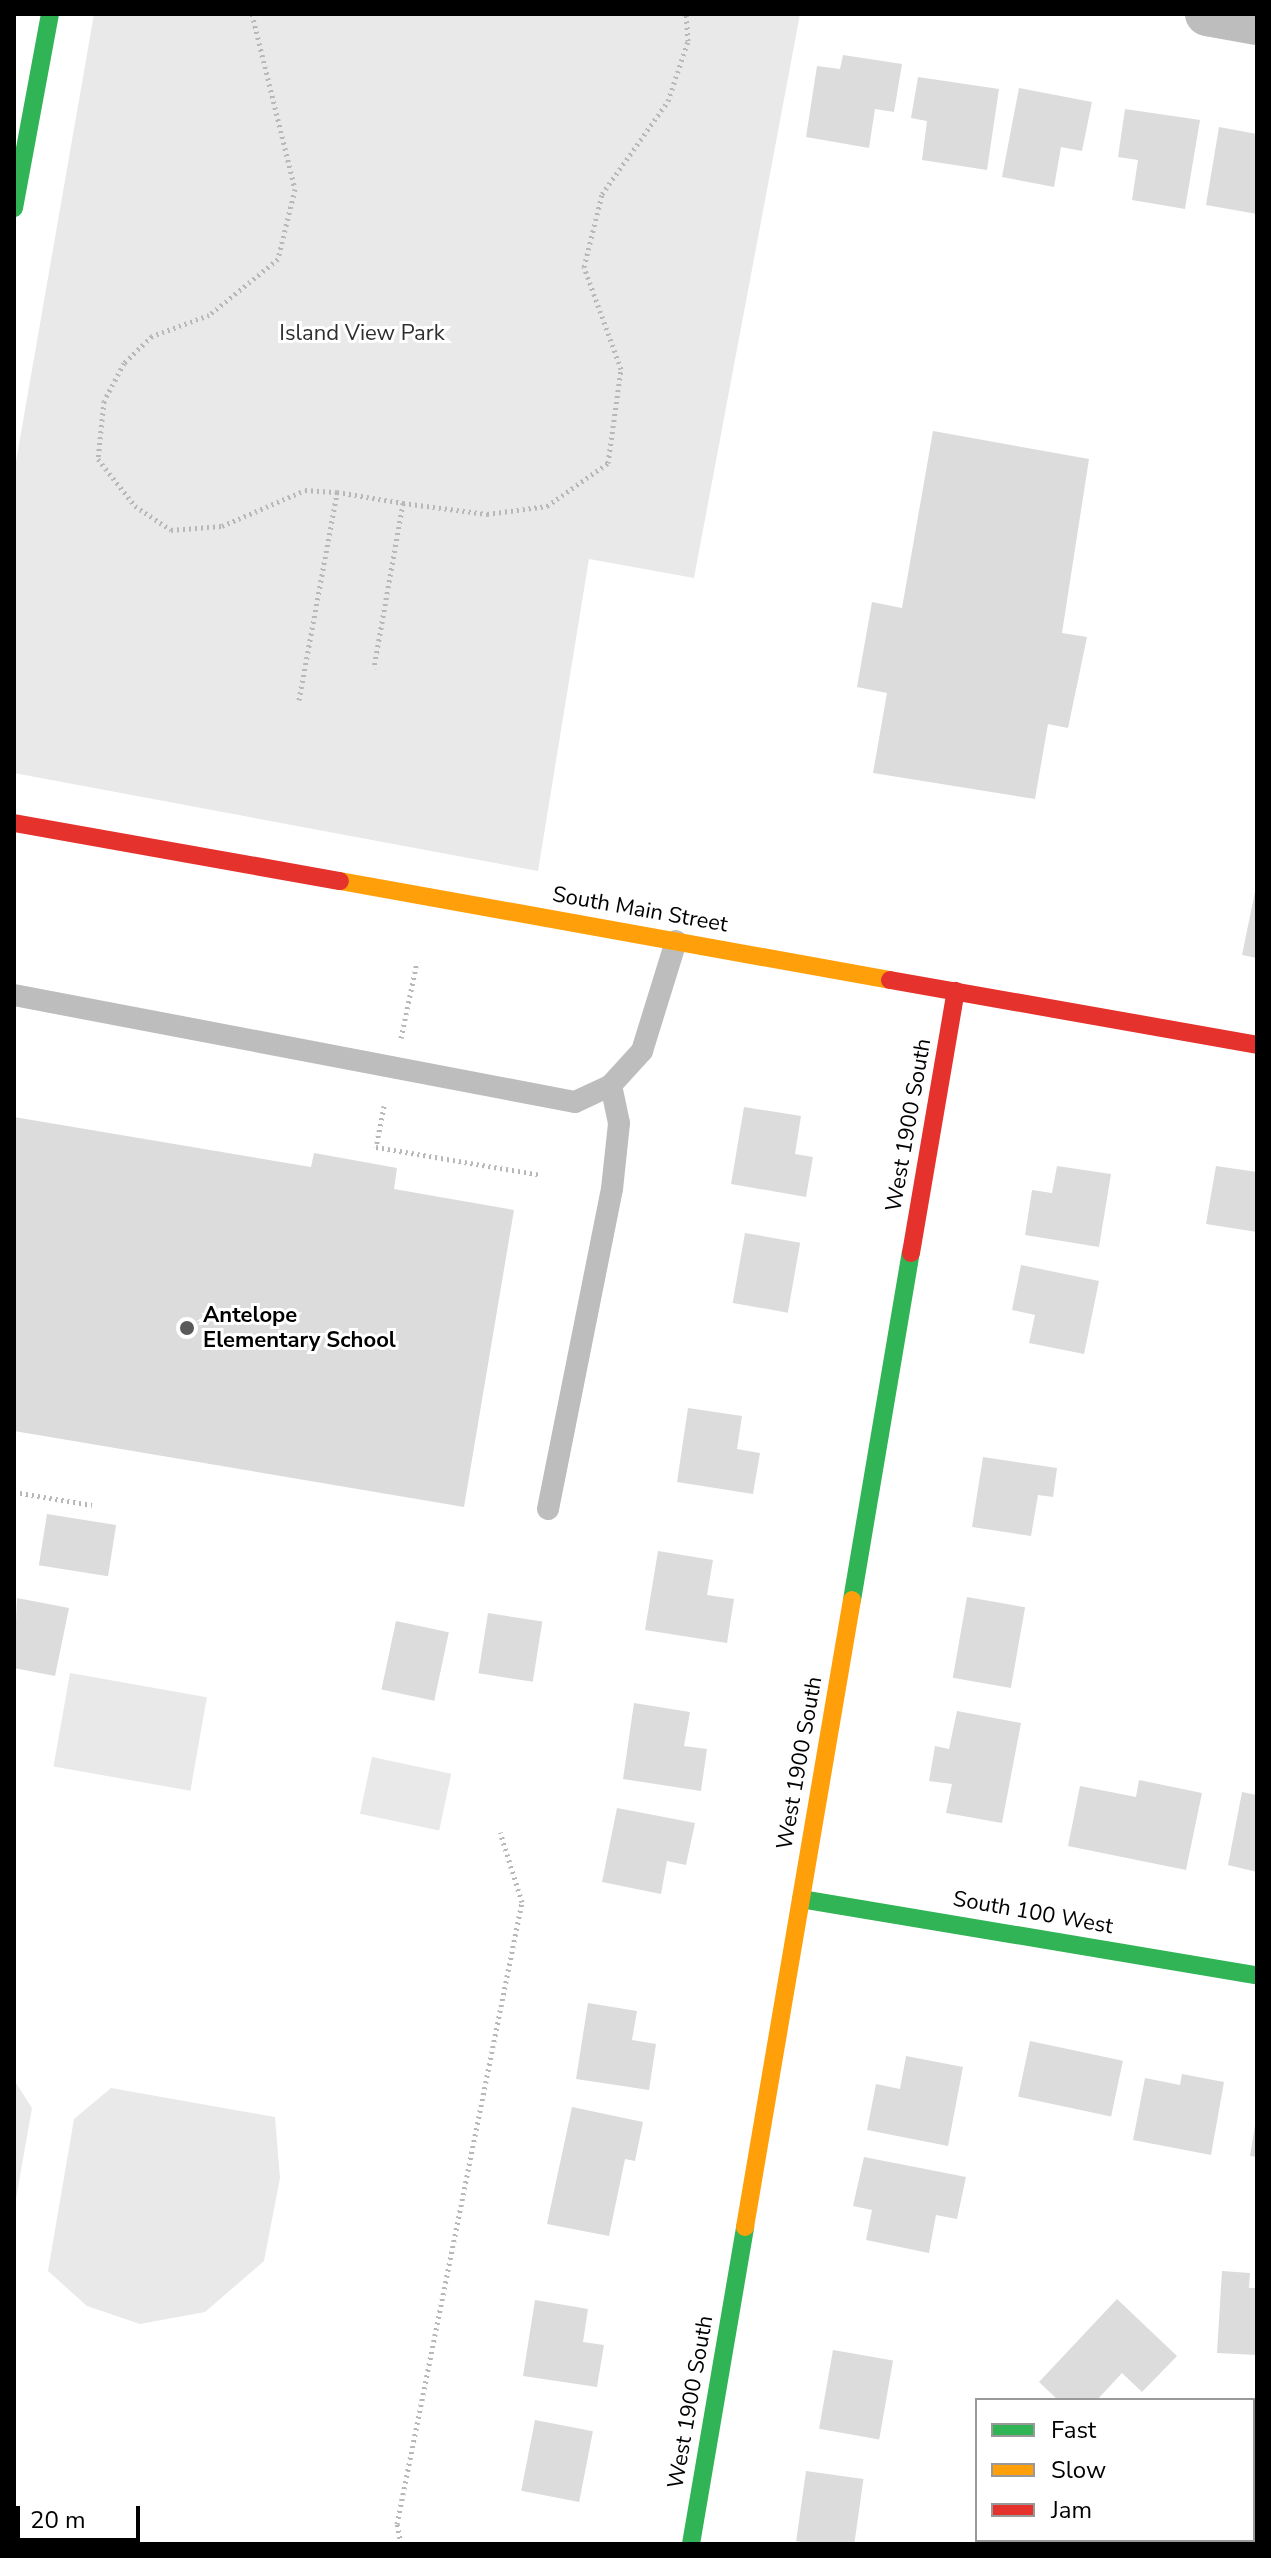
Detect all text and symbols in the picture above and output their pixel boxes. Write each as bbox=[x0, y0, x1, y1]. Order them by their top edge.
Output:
park label: Island View Park bbox=[279, 321, 445, 347]
street label: South Main Street bbox=[550, 882, 730, 938]
street label: West 1900 South bbox=[881, 1036, 937, 1214]
place label: Antelope Elementary School bbox=[203, 1302, 396, 1354]
marker: Antelope Elementary School bbox=[178, 1319, 196, 1337]
street label: West 1900 South bbox=[772, 1674, 828, 1852]
street label: South 100 West bbox=[951, 1886, 1115, 1940]
street label: West 1900 South bbox=[663, 2313, 719, 2491]
legend bbox=[975, 2398, 1255, 2542]
text: Fast bbox=[1051, 2414, 1096, 2446]
text: Slow bbox=[1051, 2454, 1106, 2486]
scale bar bbox=[20, 2490, 144, 2540]
text: Jam bbox=[1051, 2494, 1092, 2526]
text: 20 m bbox=[30, 2504, 86, 2536]

